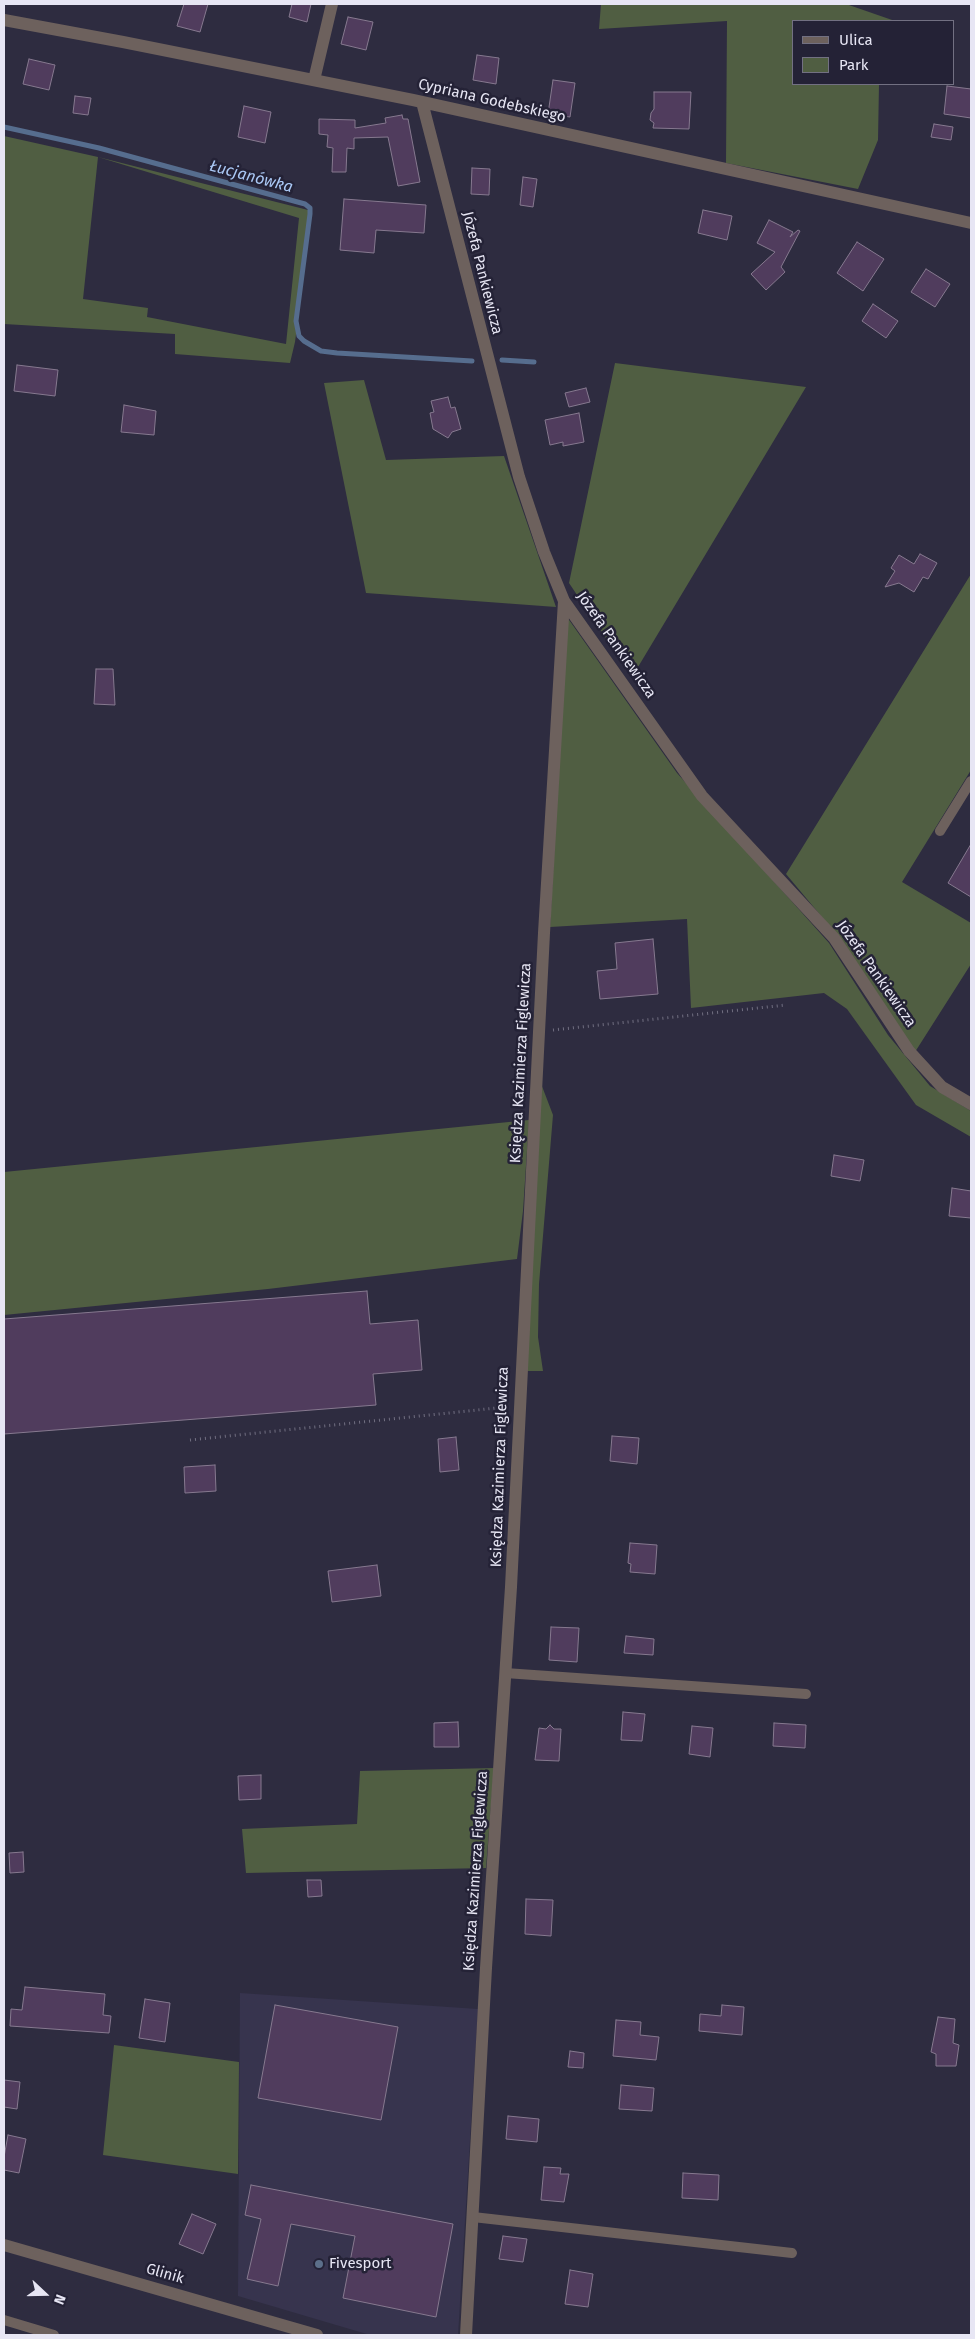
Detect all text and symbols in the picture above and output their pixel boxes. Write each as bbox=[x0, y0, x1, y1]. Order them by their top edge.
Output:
legend bbox=[792, 20, 955, 85]
text: Ulica bbox=[839, 31, 873, 49]
text: Park bbox=[839, 56, 869, 74]
street label: Cypriana Godebskiego bbox=[417, 75, 567, 127]
water label: Łucjanówka bbox=[207, 157, 295, 197]
street label: Józefa Pankiewicza bbox=[458, 210, 506, 336]
street label: Józefa Pankiewicza bbox=[572, 588, 660, 702]
street label: Józefa Pankiewicza bbox=[832, 917, 920, 1031]
street label: Księdza Kazimierza Figlewicza bbox=[507, 962, 535, 1164]
street label: Księdza Kazimierza Figlewicza bbox=[488, 1366, 512, 1568]
street label: Księdza Kazimierza Figlewicza bbox=[460, 1770, 492, 1972]
place label: Fivesport bbox=[329, 2255, 391, 2273]
marker: Fivesport bbox=[313, 2258, 325, 2270]
street label: Glinik bbox=[144, 2260, 186, 2288]
north arrow bbox=[20, 2269, 70, 2319]
text: N bbox=[50, 2292, 69, 2307]

